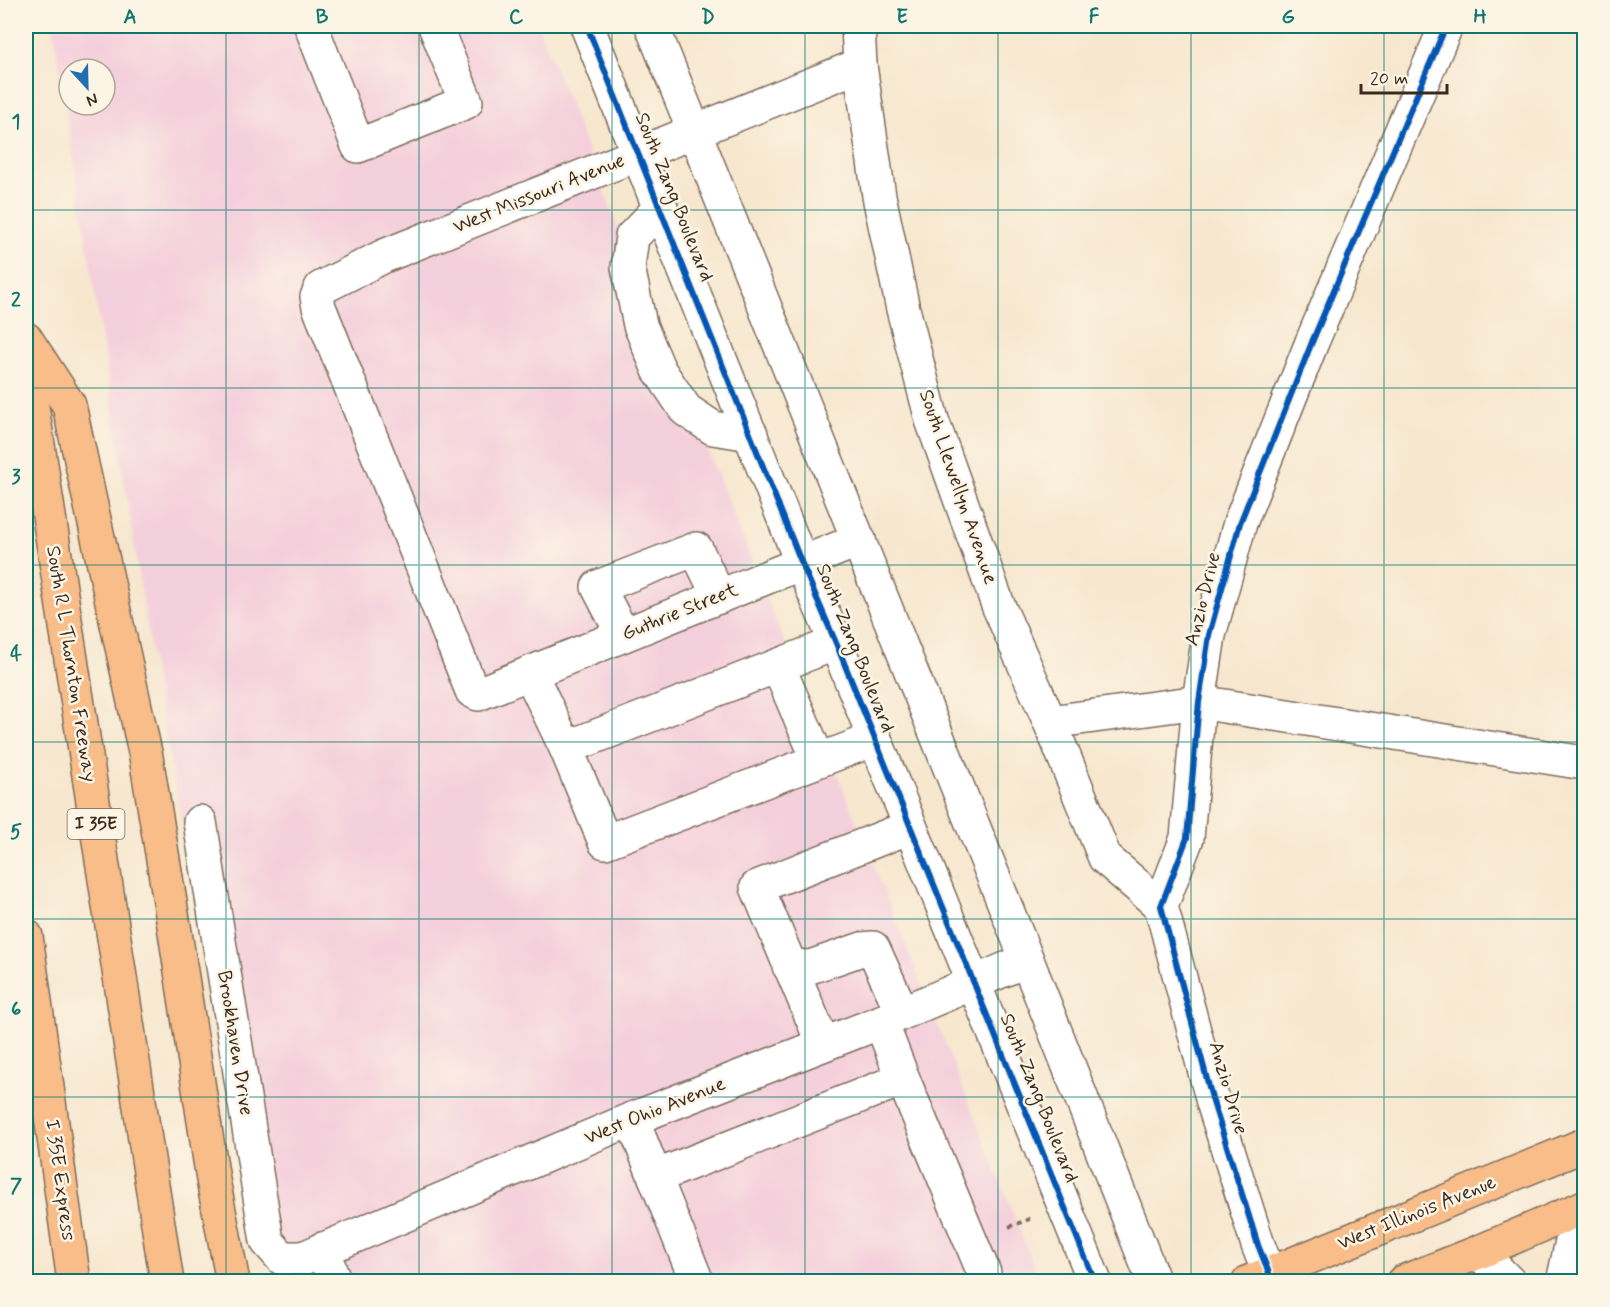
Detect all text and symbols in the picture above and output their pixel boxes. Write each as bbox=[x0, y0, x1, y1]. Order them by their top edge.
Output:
text: A bbox=[123, 4, 137, 31]
text: B bbox=[316, 4, 329, 31]
text: C bbox=[509, 4, 524, 31]
text: D bbox=[701, 4, 715, 31]
text: E bbox=[896, 4, 908, 31]
text: F bbox=[1089, 4, 1100, 31]
text: G bbox=[1281, 4, 1295, 31]
text: H bbox=[1473, 4, 1487, 31]
north arrow bbox=[57, 57, 117, 117]
scale bar bbox=[1361, 57, 1446, 95]
text: 20 m bbox=[1370, 67, 1408, 91]
text: N bbox=[83, 88, 101, 111]
text: 1 bbox=[12, 109, 20, 136]
street label: South Zang Boulevard bbox=[627, 109, 720, 286]
street label: West Missouri Avenue bbox=[449, 147, 629, 241]
text: 2 bbox=[11, 287, 21, 314]
street label: South Llewellyn Avenue bbox=[912, 386, 1004, 588]
text: 3 bbox=[11, 464, 21, 491]
street label: South R L Thornton Freeway bbox=[39, 544, 103, 784]
street label: Anzio Drive bbox=[1178, 549, 1228, 649]
street label: South Zang Boulevard bbox=[808, 560, 901, 737]
street label: Guthrie Street bbox=[618, 576, 742, 648]
text: 4 bbox=[10, 641, 22, 668]
road number: I 35E bbox=[68, 809, 124, 839]
text: 5 bbox=[10, 819, 22, 846]
street label: Brookhaven Drive bbox=[210, 969, 260, 1117]
text: 6 bbox=[11, 996, 21, 1023]
street label: South Zang Boulevard bbox=[992, 1010, 1085, 1187]
street label: Anzio Drive bbox=[1202, 1038, 1254, 1138]
street label: West Ohio Avenue bbox=[580, 1070, 730, 1152]
street label: I 35E Express bbox=[38, 1118, 82, 1243]
street label: West Illinois Avenue bbox=[1334, 1169, 1500, 1257]
text: 7 bbox=[10, 1173, 22, 1200]

